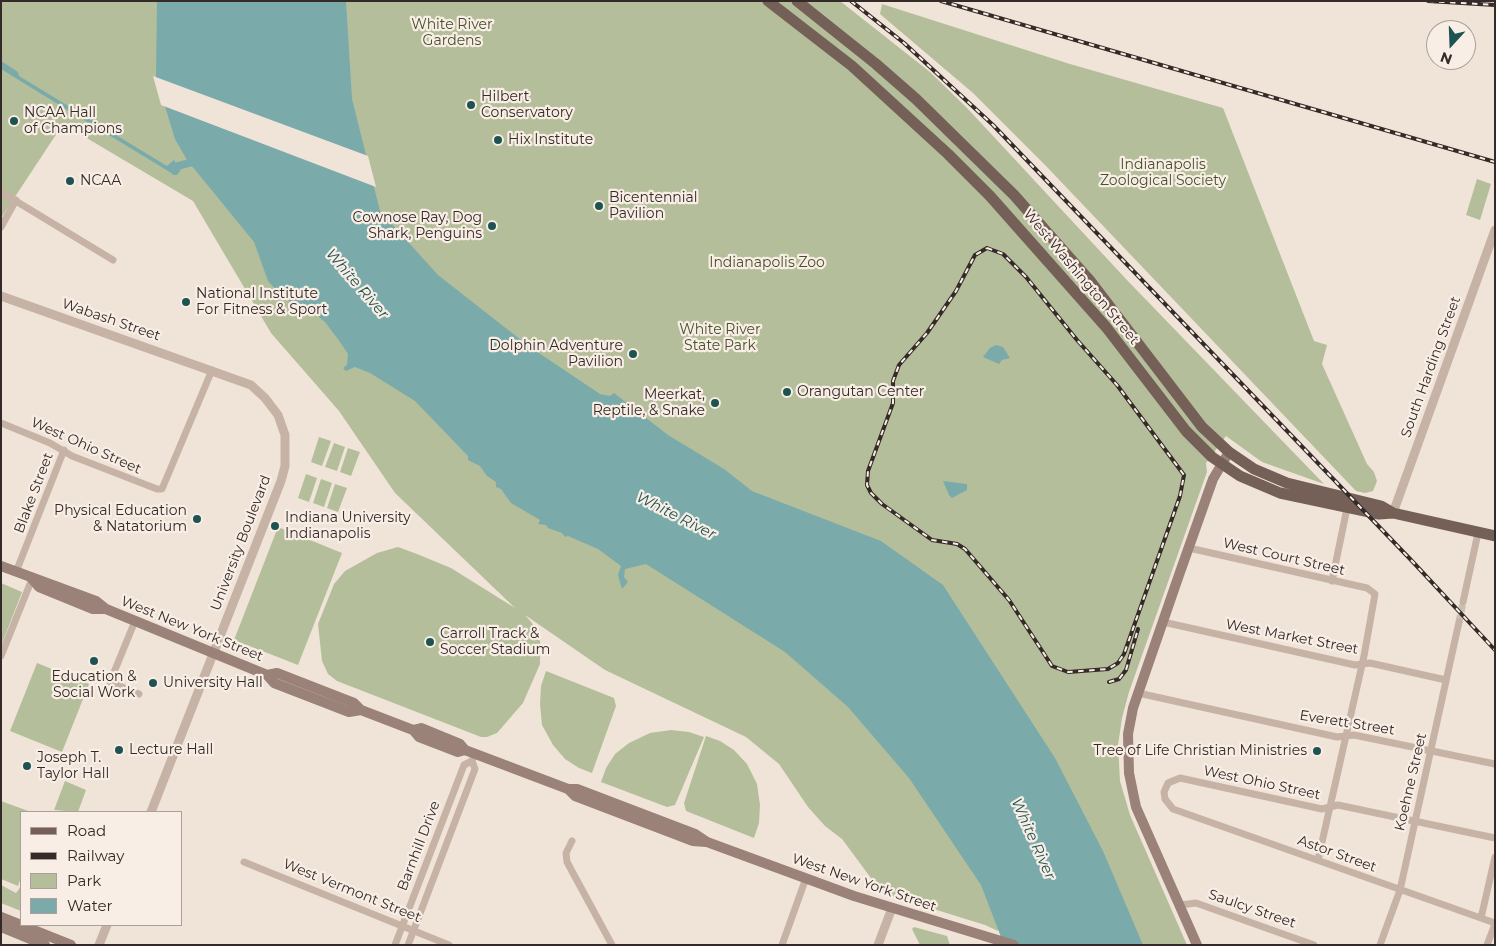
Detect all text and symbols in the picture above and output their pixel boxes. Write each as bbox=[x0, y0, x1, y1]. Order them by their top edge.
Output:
park label: White River Gardens bbox=[411, 17, 493, 49]
north arrow bbox=[1426, 20, 1476, 70]
text: N bbox=[1438, 48, 1455, 69]
place label: Hilbert Conservatory bbox=[481, 89, 573, 121]
marker: Hilbert Conservatory bbox=[465, 99, 477, 111]
place label: NCAA Hall of Champions bbox=[24, 105, 122, 138]
marker: NCAA Hall of Champions bbox=[8, 115, 20, 127]
place label: Hix Institute bbox=[508, 132, 593, 148]
marker: Hix Institute bbox=[492, 134, 504, 146]
park label: Indianapolis Zoological Society bbox=[1100, 157, 1226, 190]
place label: NCAA bbox=[80, 173, 121, 189]
marker: NCAA bbox=[64, 175, 76, 187]
place label: Bicentennial Pavilion bbox=[609, 190, 698, 222]
marker: Bicentennial Pavilion bbox=[593, 200, 605, 212]
street label: West Washington Street bbox=[1020, 206, 1142, 348]
place label: Cownose Ray, Dog Shark, Penguins bbox=[353, 210, 482, 242]
marker: Cownose Ray, Dog Shark, Penguins bbox=[486, 220, 498, 232]
water label: White River bbox=[322, 245, 392, 323]
park label: Indianapolis Zoo bbox=[709, 255, 825, 271]
place label: National Institute For Fitness & Sport bbox=[196, 286, 328, 318]
street label: South Harding Street bbox=[1398, 294, 1464, 440]
street label: Wabash Street bbox=[60, 295, 162, 345]
marker: National Institute For Fitness & Sport bbox=[180, 296, 192, 308]
park label: White River State Park bbox=[679, 322, 761, 354]
place label: Dolphin Adventure Pavilion bbox=[489, 338, 623, 371]
marker: Dolphin Adventure Pavilion bbox=[627, 348, 639, 360]
place label: Orangutan Center bbox=[797, 384, 924, 400]
marker: Orangutan Center bbox=[781, 386, 793, 398]
place label: Meerkat, Reptile, & Snake bbox=[593, 387, 705, 420]
marker: Meerkat, Reptile, & Snake bbox=[709, 397, 721, 409]
street label: West Ohio Street bbox=[28, 414, 144, 478]
street label: Blake Street bbox=[11, 450, 57, 536]
street label: University Boulevard bbox=[207, 473, 275, 613]
water label: White River bbox=[633, 488, 719, 544]
place label: Physical Education & Natatorium bbox=[54, 503, 187, 536]
place label: Indiana University Indianapolis bbox=[285, 510, 411, 542]
marker: Physical Education & Natatorium bbox=[191, 513, 203, 525]
marker: Indiana University Indianapolis bbox=[269, 520, 281, 532]
street label: West Court Street bbox=[1221, 535, 1347, 579]
street label: West New York Street bbox=[118, 593, 266, 665]
street label: West Market Street bbox=[1224, 616, 1360, 658]
place label: Carroll Track & Soccer Stadium bbox=[440, 626, 550, 658]
marker: Carroll Track & Soccer Stadium bbox=[424, 636, 436, 648]
marker: Education & Social Work bbox=[88, 655, 100, 667]
place label: Education & Social Work bbox=[51, 669, 137, 702]
place label: University Hall bbox=[163, 675, 263, 691]
marker: University Hall bbox=[147, 677, 159, 689]
street label: Everett Street bbox=[1298, 707, 1396, 739]
street label: Koehne Street bbox=[1392, 731, 1430, 833]
place label: Lecture Hall bbox=[129, 742, 213, 758]
place label: Tree of Life Christian Ministries bbox=[1093, 743, 1307, 759]
marker: Lecture Hall bbox=[113, 744, 125, 756]
marker: Tree of Life Christian Ministries bbox=[1311, 745, 1323, 757]
place label: Joseph T. Taylor Hall bbox=[37, 750, 109, 782]
marker: Joseph T. Taylor Hall bbox=[21, 760, 33, 772]
street label: West Ohio Street bbox=[1202, 762, 1322, 804]
water label: White River bbox=[1007, 796, 1059, 882]
street label: Barnhill Drive bbox=[394, 799, 444, 893]
legend bbox=[20, 811, 182, 926]
text: Road bbox=[67, 821, 106, 840]
street label: Astor Street bbox=[1295, 832, 1379, 876]
text: Railway bbox=[67, 846, 124, 865]
street label: West New York Street bbox=[790, 850, 938, 916]
street label: West Vermont Street bbox=[281, 856, 423, 926]
text: Park bbox=[67, 871, 101, 890]
street label: Saulcy Street bbox=[1206, 886, 1298, 932]
text: Water bbox=[67, 896, 113, 915]

